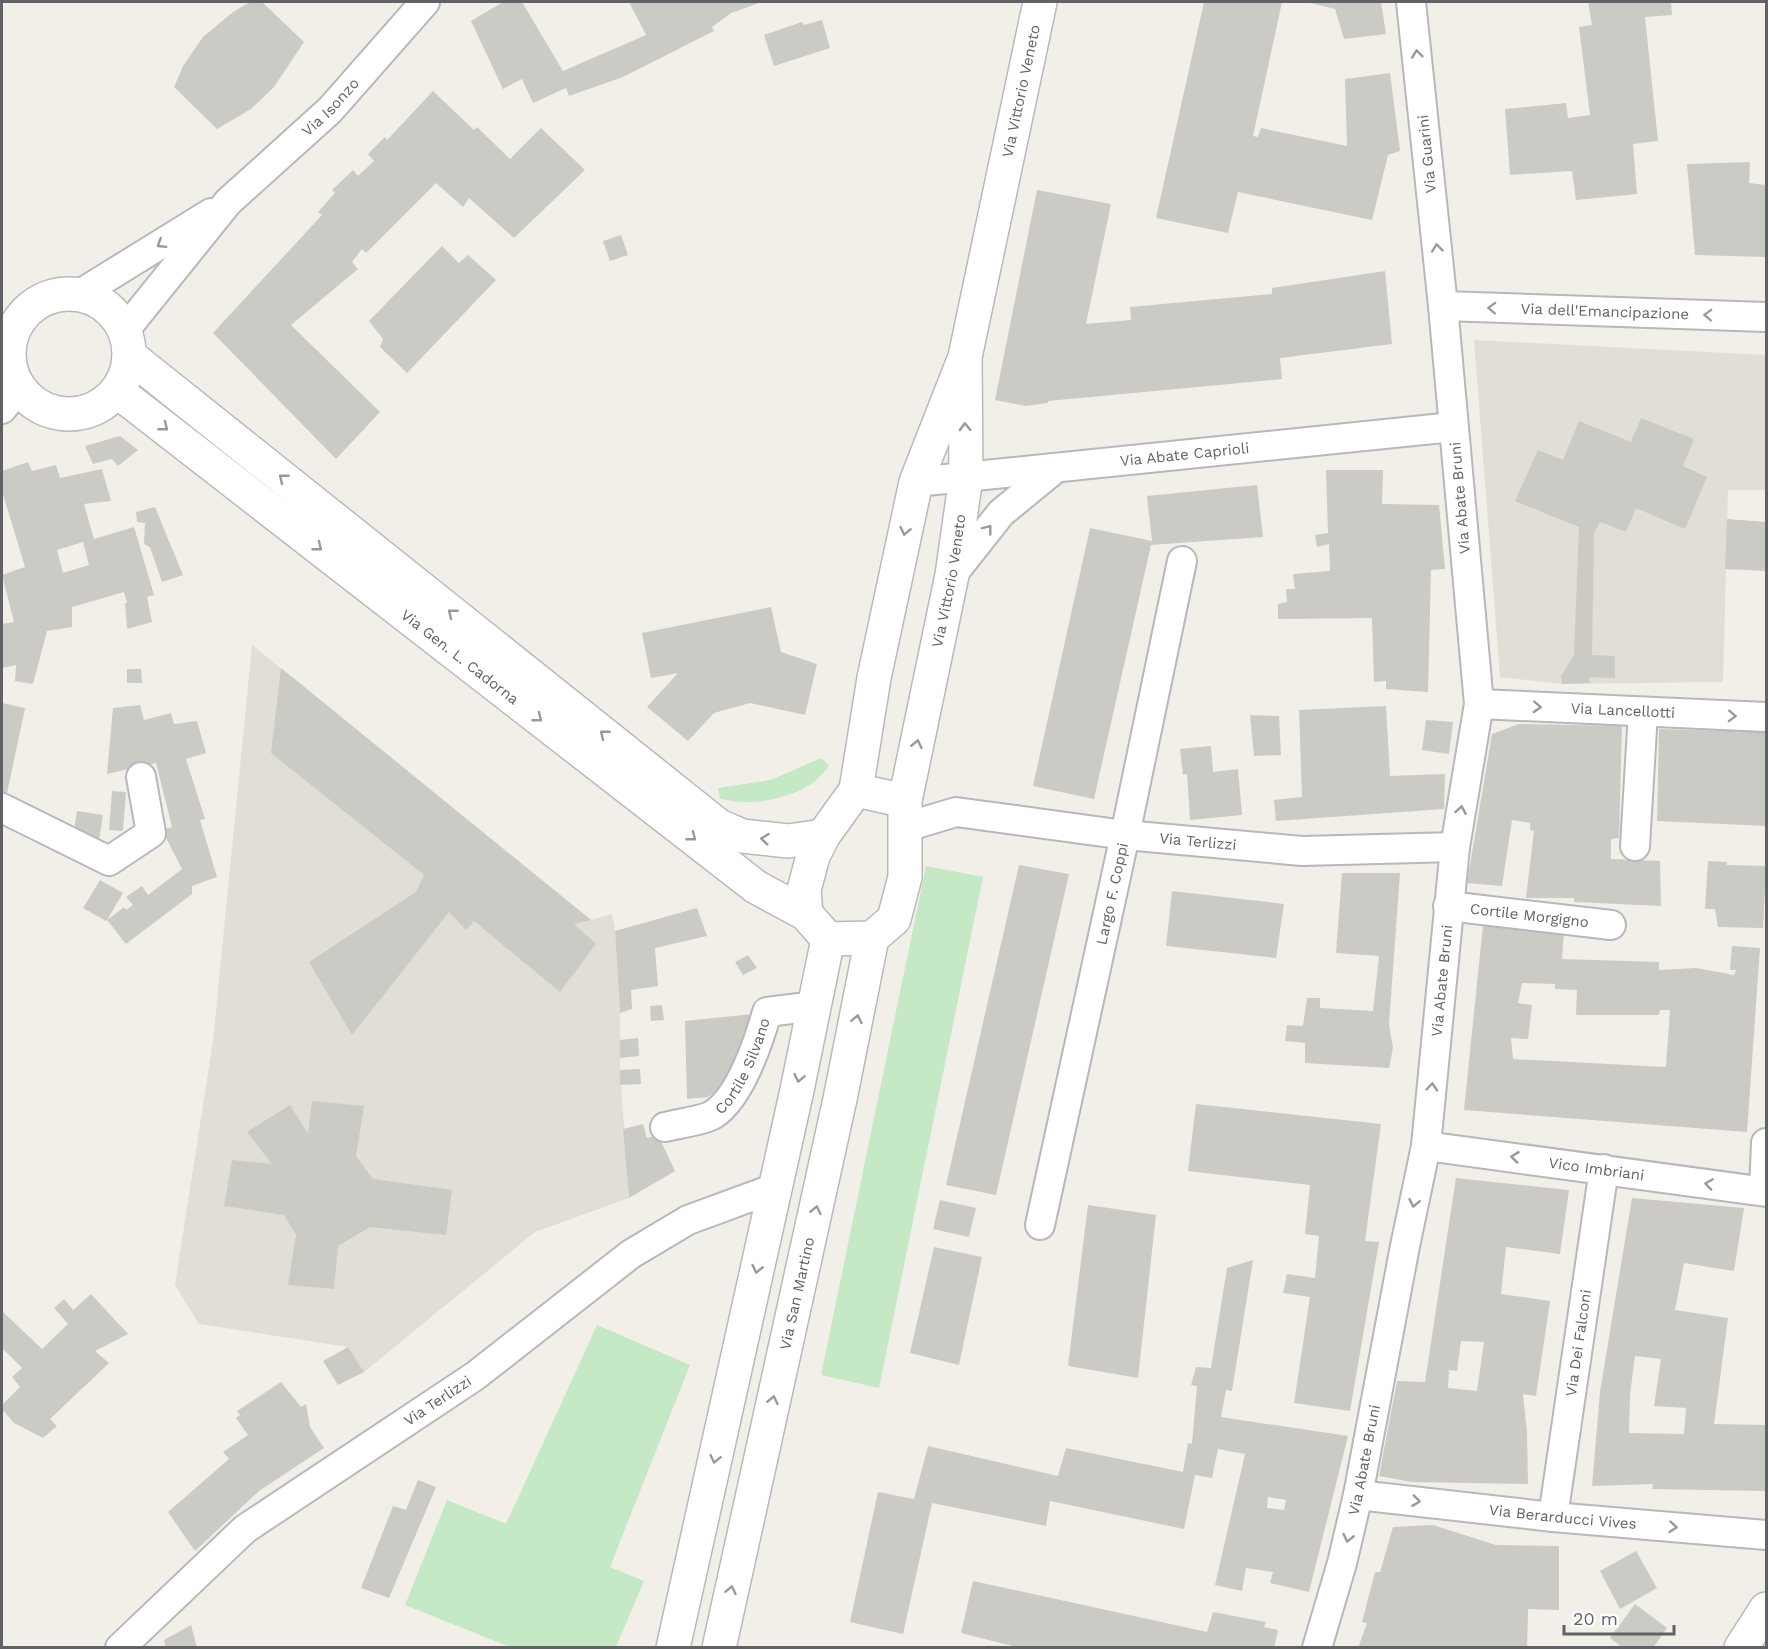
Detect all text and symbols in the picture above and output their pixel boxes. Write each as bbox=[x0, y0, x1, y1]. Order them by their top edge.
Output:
street label: Via Vittorio Veneto bbox=[998, 23, 1044, 159]
one-way arrow bbox=[1411, 49, 1423, 58]
street label: Via Isonzo bbox=[298, 74, 363, 140]
street label: Via Guarini bbox=[1414, 114, 1440, 194]
one-way arrow bbox=[157, 236, 167, 248]
one-way arrow bbox=[1431, 243, 1444, 252]
street label: Via dell'Emancipazione bbox=[1520, 300, 1689, 323]
one-way arrow bbox=[1488, 301, 1497, 314]
one-way arrow bbox=[1704, 309, 1713, 321]
one-way arrow bbox=[157, 420, 168, 431]
one-way arrow bbox=[959, 423, 971, 432]
street label: Via Abate Caprioli bbox=[1119, 439, 1250, 470]
street label: Via Abate Bruni bbox=[1446, 441, 1474, 555]
one-way arrow bbox=[279, 474, 290, 485]
street label: Via Vittorio Veneto bbox=[928, 513, 970, 649]
one-way arrow bbox=[981, 525, 992, 536]
one-way arrow bbox=[899, 526, 912, 536]
one-way arrow bbox=[311, 539, 322, 550]
street label: Via Gen. L. Cadorna bbox=[397, 606, 523, 709]
one-way arrow bbox=[448, 609, 459, 620]
street label: Via Lancellotti bbox=[1570, 699, 1675, 722]
one-way arrow bbox=[1533, 700, 1542, 713]
one-way arrow bbox=[1728, 709, 1737, 722]
one-way arrow bbox=[531, 710, 542, 721]
one-way arrow bbox=[600, 731, 611, 742]
one-way arrow bbox=[910, 739, 923, 749]
one-way arrow bbox=[1454, 805, 1467, 815]
street label: Via Terlizzi bbox=[1159, 829, 1237, 854]
one-way arrow bbox=[685, 830, 696, 841]
one-way arrow bbox=[760, 833, 770, 845]
street label: Largo F. Coppi bbox=[1092, 841, 1132, 947]
street label: Cortile Morgigno bbox=[1469, 900, 1590, 931]
street label: Via Abate Bruni bbox=[1428, 924, 1456, 1038]
one-way arrow bbox=[850, 1014, 863, 1024]
street label: Cortile Silvano bbox=[711, 1016, 774, 1118]
one-way arrow bbox=[794, 1073, 807, 1083]
one-way arrow bbox=[1425, 1083, 1438, 1092]
one-way arrow bbox=[1511, 1152, 1520, 1164]
street label: Vico Imbriani bbox=[1548, 1154, 1645, 1184]
one-way arrow bbox=[1704, 1178, 1713, 1190]
one-way arrow bbox=[1408, 1198, 1421, 1208]
one-way arrow bbox=[808, 1205, 821, 1215]
street label: Via San Martino bbox=[776, 1235, 818, 1352]
one-way arrow bbox=[752, 1263, 765, 1273]
street label: Via Dei Falconi bbox=[1562, 1288, 1595, 1398]
street label: Via Terlizzi bbox=[400, 1372, 475, 1430]
one-way arrow bbox=[766, 1395, 779, 1405]
street label: Via Abate Bruni bbox=[1344, 1403, 1384, 1517]
one-way arrow bbox=[710, 1454, 723, 1464]
one-way arrow bbox=[1412, 1495, 1421, 1507]
street label: Via Berarducci Vives bbox=[1488, 1501, 1637, 1533]
one-way arrow bbox=[1669, 1521, 1678, 1534]
one-way arrow bbox=[1343, 1533, 1356, 1543]
one-way arrow bbox=[724, 1586, 737, 1596]
scale bar bbox=[1564, 1598, 1674, 1636]
text: 20 m bbox=[1573, 1608, 1618, 1629]

